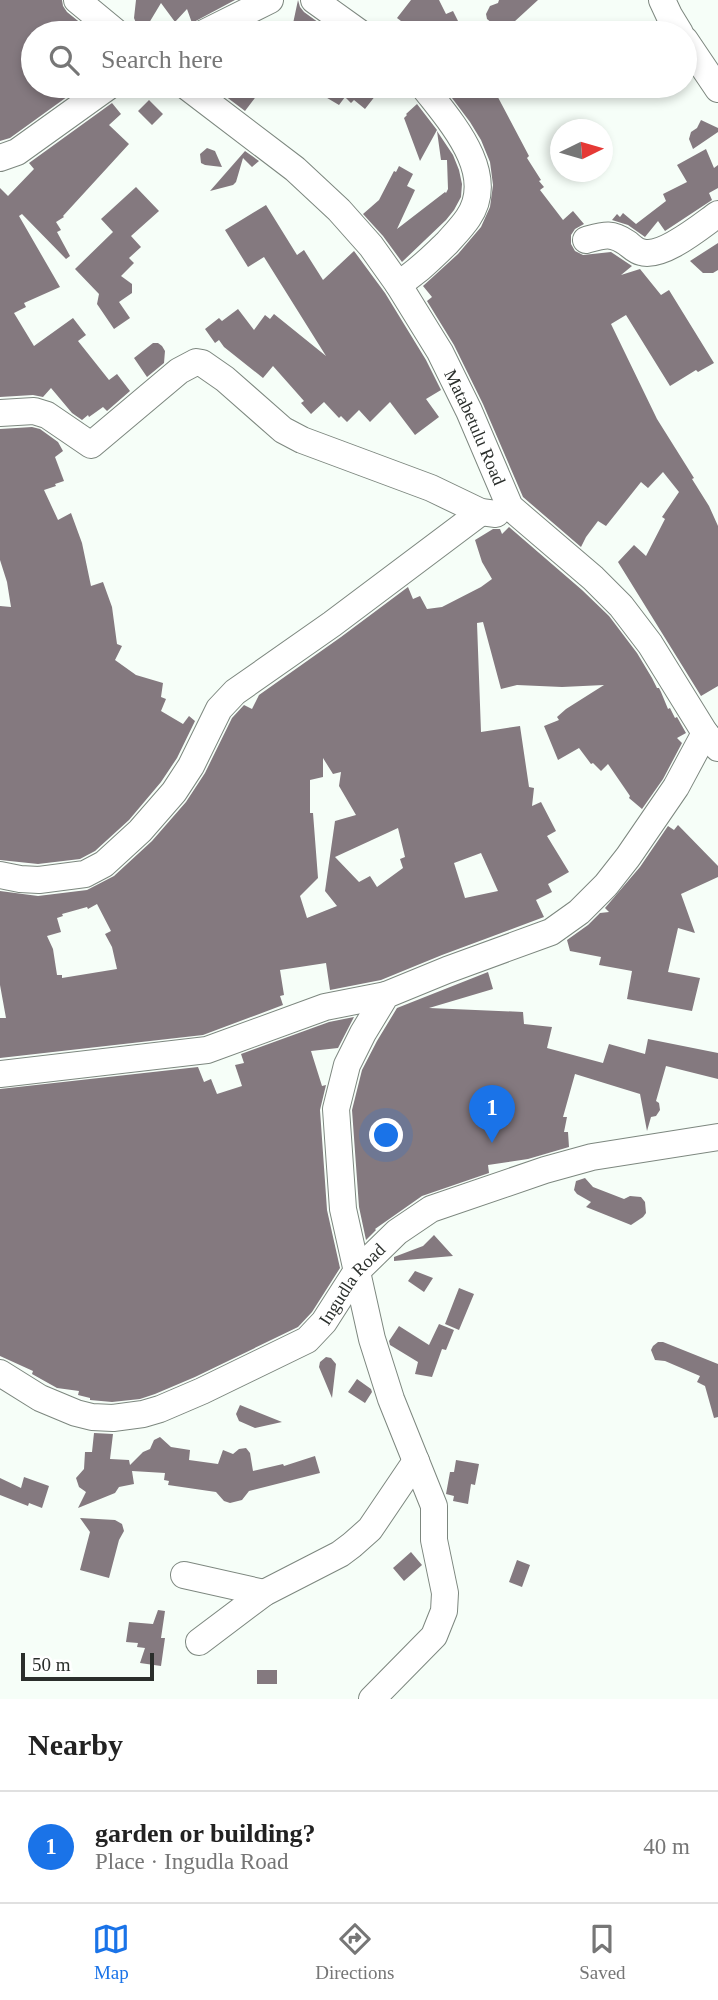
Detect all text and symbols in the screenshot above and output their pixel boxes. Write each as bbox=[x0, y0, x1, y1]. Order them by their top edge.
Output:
search box bbox=[21, 21, 697, 98]
icon: search bbox=[45, 41, 83, 79]
text: Search here bbox=[101, 45, 223, 74]
north arrow bbox=[550, 119, 613, 182]
street label: Matabetulu Road bbox=[440, 366, 509, 488]
pin: 1 bbox=[469, 1085, 515, 1143]
your location bbox=[369, 1118, 403, 1152]
street label: Ingudla Road bbox=[315, 1239, 389, 1329]
scale bar bbox=[21, 1650, 154, 1682]
text: 50 m bbox=[32, 1654, 71, 1675]
text: Nearby bbox=[28, 1728, 123, 1761]
text: garden or building? bbox=[95, 1819, 316, 1848]
text: 1 bbox=[45, 1834, 57, 1859]
text: 40 m bbox=[643, 1834, 690, 1859]
text: Place · Ingudla Road bbox=[95, 1849, 289, 1874]
tab: Map bbox=[92, 1920, 130, 1984]
tab: Directions bbox=[315, 1920, 394, 1984]
tab: Saved bbox=[579, 1920, 626, 1984]

